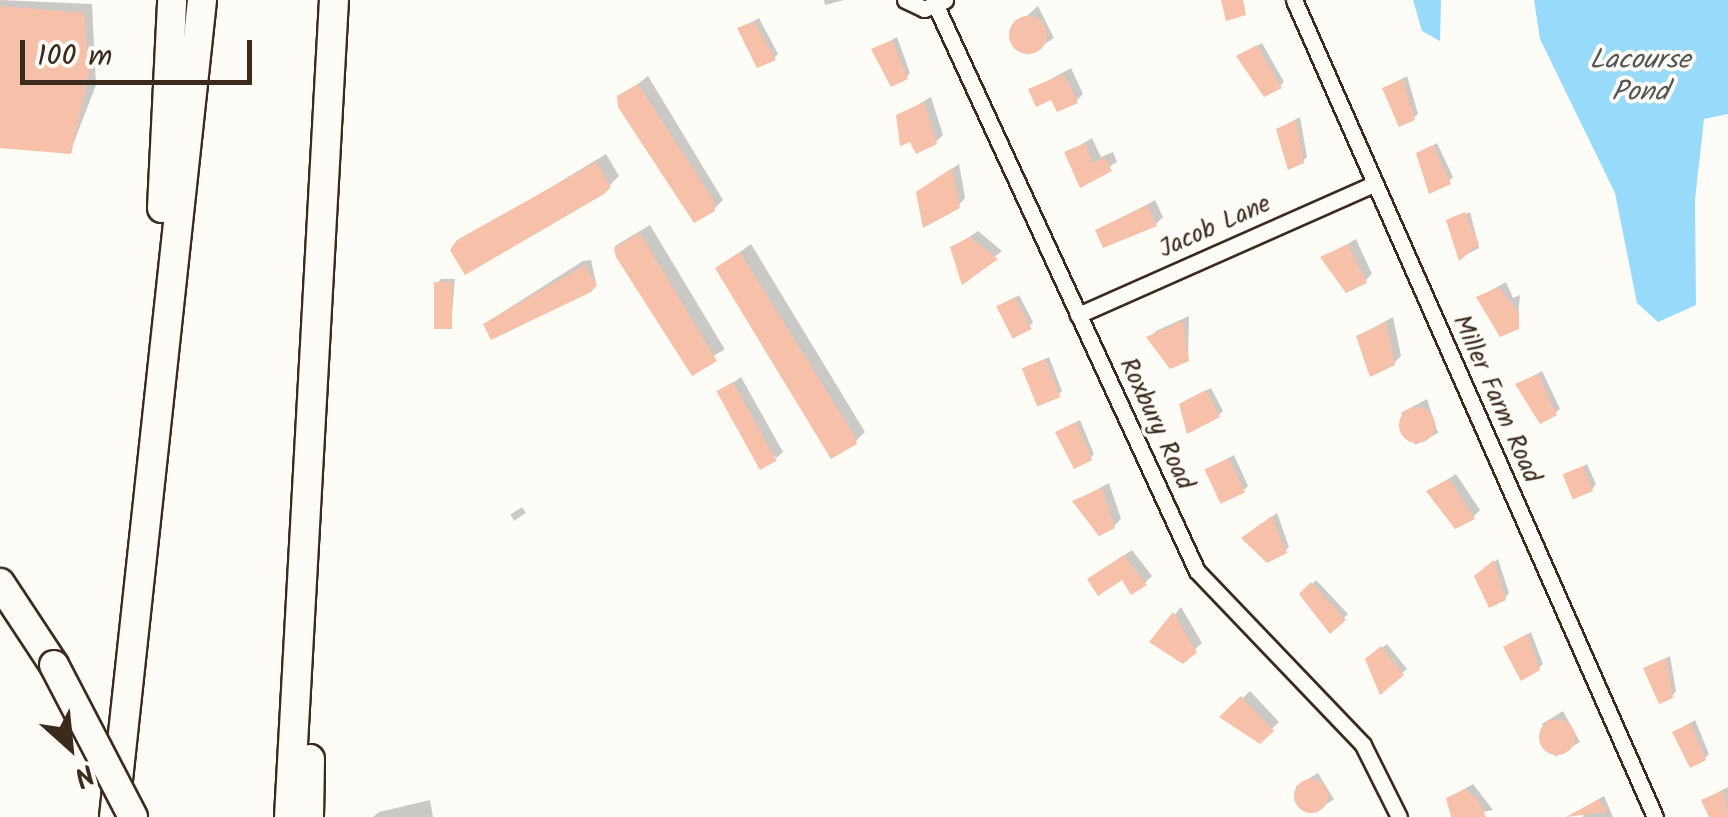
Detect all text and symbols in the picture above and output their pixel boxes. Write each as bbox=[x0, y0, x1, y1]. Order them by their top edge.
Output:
scale bar bbox=[25, 20, 258, 82]
text: 100 m bbox=[37, 33, 112, 81]
water label: Lacourse Pond bbox=[1590, 44, 1690, 110]
street label: Jacob Lane bbox=[1155, 189, 1275, 265]
street label: Miller Farm Road bbox=[1446, 310, 1546, 488]
street label: Roxbury Road bbox=[1112, 353, 1200, 495]
north arrow bbox=[20, 697, 120, 797]
text: N bbox=[66, 750, 102, 798]

